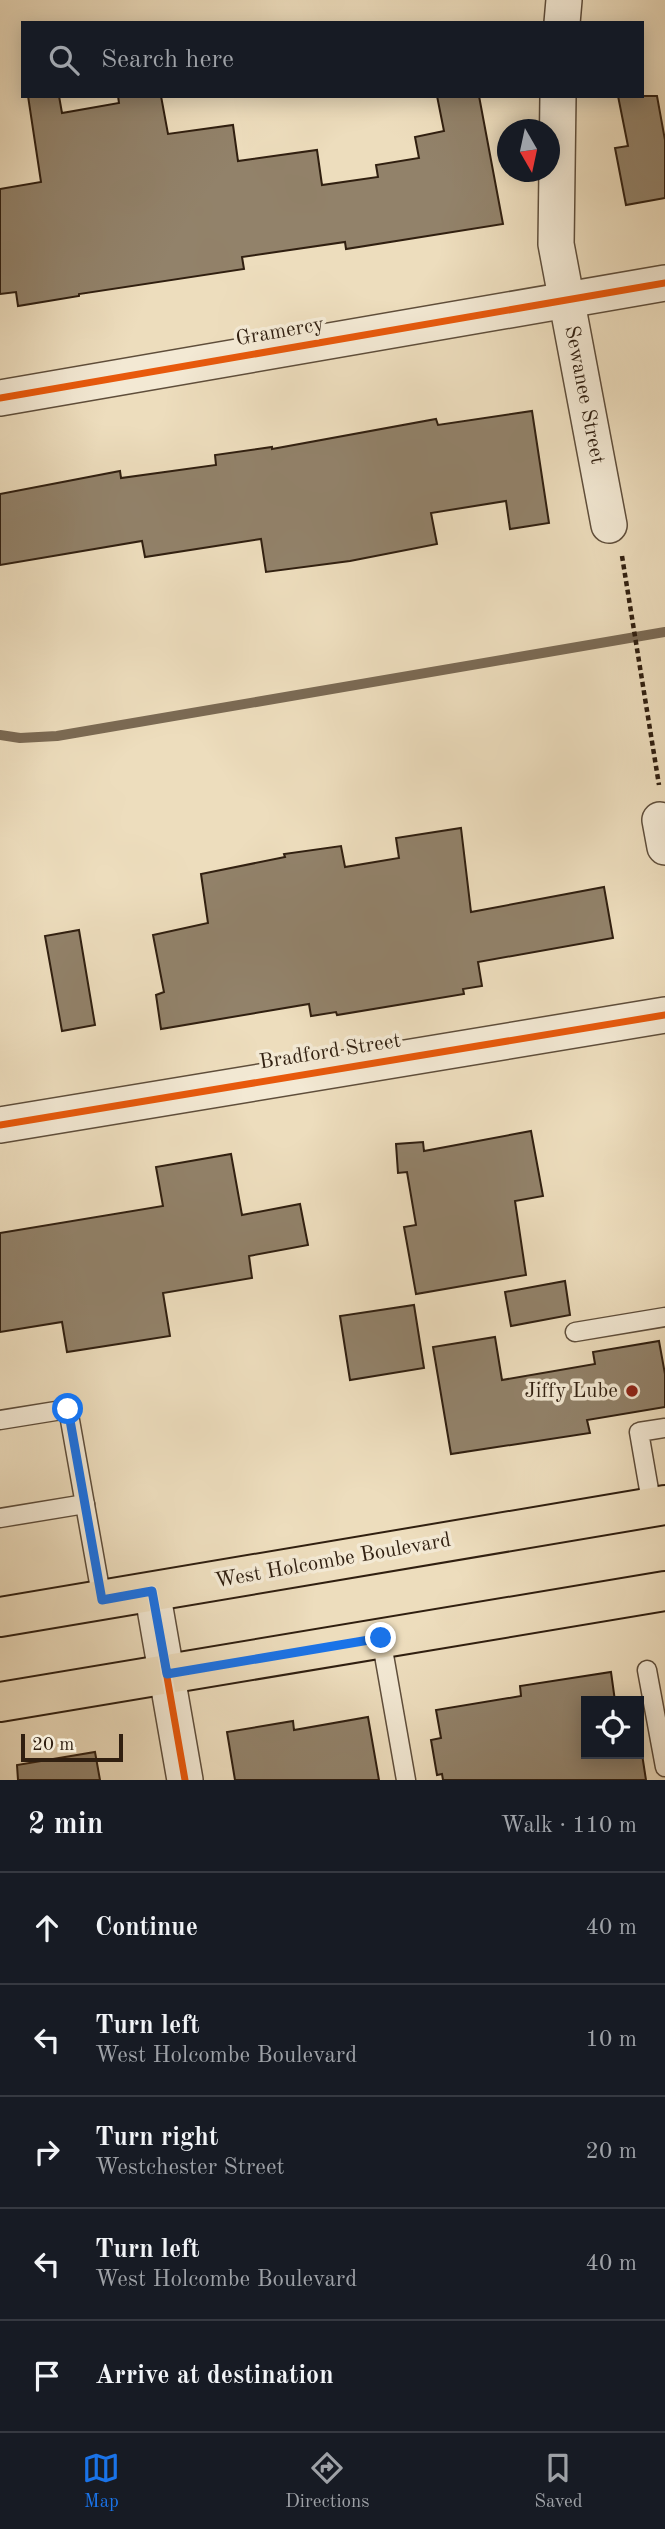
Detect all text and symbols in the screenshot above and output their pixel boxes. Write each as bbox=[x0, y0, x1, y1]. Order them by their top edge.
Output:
search box bbox=[21, 21, 644, 98]
icon: search bbox=[45, 41, 83, 79]
text: Search here bbox=[101, 47, 234, 73]
north arrow bbox=[497, 119, 560, 182]
street label: Gramercy bbox=[234, 314, 326, 350]
street label: Sewanee Street bbox=[560, 324, 608, 466]
street label: Bradford Street bbox=[258, 1030, 402, 1074]
place label: Jiffy Lube bbox=[524, 1381, 618, 1402]
marker: Jiffy Lube bbox=[624, 1383, 640, 1399]
route start bbox=[52, 1393, 83, 1424]
street label: West Holcombe Boulevard bbox=[213, 1530, 453, 1592]
route end bbox=[365, 1622, 396, 1653]
map controls bbox=[581, 1696, 644, 1759]
button: locate bbox=[581, 1696, 644, 1759]
scale bar bbox=[21, 1731, 122, 1763]
text: 20 m bbox=[32, 1736, 74, 1755]
text: 2 min bbox=[28, 1810, 103, 1840]
text: Walk · 110 m bbox=[501, 1814, 637, 1837]
icon: ahead bbox=[28, 1909, 66, 1947]
text: Continue bbox=[95, 1915, 198, 1941]
text: 40 m bbox=[586, 1916, 637, 1939]
text: Turn left bbox=[95, 2013, 200, 2039]
icon: left bbox=[28, 2021, 66, 2059]
text: 10 m bbox=[586, 2028, 637, 2051]
text: West Holcombe Boulevard bbox=[95, 2044, 357, 2067]
text: Turn right bbox=[95, 2125, 218, 2151]
icon: right bbox=[28, 2133, 66, 2171]
text: 20 m bbox=[586, 2140, 637, 2163]
text: Westchester Street bbox=[95, 2156, 285, 2179]
text: Turn left bbox=[95, 2237, 200, 2263]
icon: left bbox=[28, 2245, 66, 2283]
text: 40 m bbox=[586, 2252, 637, 2275]
text: West Holcombe Boulevard bbox=[95, 2268, 357, 2291]
icon: arrive bbox=[28, 2357, 66, 2395]
text: Arrive at destination bbox=[95, 2363, 334, 2389]
tab: Map bbox=[82, 2449, 120, 2514]
tab: Directions bbox=[285, 2449, 370, 2514]
tab: Saved bbox=[534, 2449, 583, 2514]

